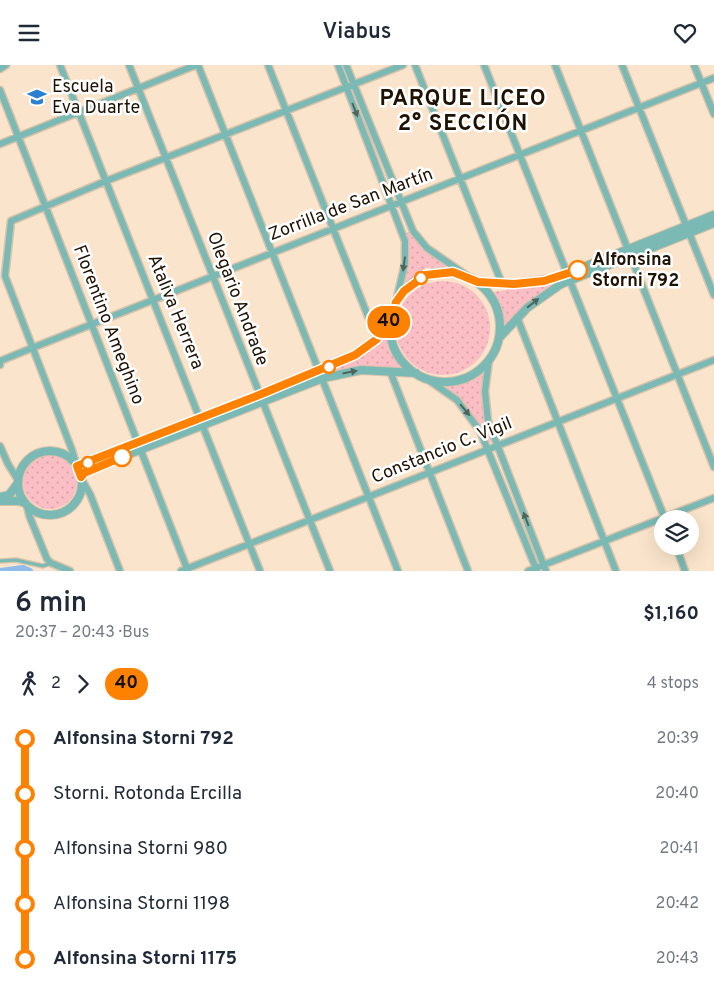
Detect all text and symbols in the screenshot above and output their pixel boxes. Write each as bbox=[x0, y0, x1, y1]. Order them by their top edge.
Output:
icon: menu bbox=[15, 19, 43, 47]
text: Viabus bbox=[323, 19, 391, 46]
icon: heart bbox=[671, 19, 699, 47]
place label: Escuela Eva Duarte bbox=[52, 76, 140, 120]
school or university icon: Escuela Eva Duarte bbox=[26, 86, 48, 108]
district label: PARQUE LICEO 2° SECCIÓN bbox=[379, 86, 547, 138]
one-way arrow bbox=[352, 103, 359, 118]
street label: Zorrilla de San Martín bbox=[266, 163, 436, 247]
street label: Olegario Andrade bbox=[201, 229, 273, 369]
street label: Florentino Ameghino bbox=[67, 242, 149, 408]
place label: Alfonsina Storni 792 bbox=[592, 249, 679, 293]
street label: Ataliva Herrera bbox=[142, 251, 208, 373]
one-way arrow bbox=[400, 256, 408, 272]
marker: Alfonsina Storni 792 bbox=[568, 260, 588, 280]
unlabelled marker bbox=[414, 271, 428, 285]
one-way arrow bbox=[526, 298, 539, 309]
line badge: 40 bbox=[366, 306, 412, 338]
text: 40 bbox=[377, 310, 401, 333]
unlabelled marker bbox=[322, 360, 336, 374]
one-way arrow bbox=[342, 368, 358, 376]
one-way arrow bbox=[459, 403, 471, 415]
street label: Constancio C. Vigil bbox=[368, 412, 516, 490]
unlabelled marker bbox=[112, 447, 132, 467]
unlabelled marker bbox=[81, 456, 95, 470]
map controls bbox=[654, 510, 699, 555]
button: layers bbox=[654, 510, 699, 555]
one-way arrow bbox=[522, 511, 530, 526]
text: 6 min bbox=[15, 586, 87, 622]
text: $1,160 bbox=[643, 602, 699, 626]
text: 20:37 – 20:43 · Bus bbox=[15, 623, 149, 643]
icon: walk bbox=[15, 670, 43, 698]
icon: forward bbox=[69, 670, 97, 698]
text: 40 bbox=[115, 672, 138, 695]
text: 2 bbox=[51, 674, 61, 694]
text: 4 stops bbox=[647, 674, 699, 694]
text: Alfonsina Storni 792 bbox=[53, 727, 234, 751]
text: 20:39 bbox=[656, 729, 699, 749]
text: Storni. Rotonda Ercilla bbox=[53, 782, 242, 806]
text: 20:40 bbox=[655, 784, 699, 804]
text: Alfonsina Storni 980 bbox=[53, 837, 228, 861]
text: 20:41 bbox=[659, 839, 699, 859]
text: Alfonsina Storni 1198 bbox=[53, 892, 230, 916]
text: 20:42 bbox=[656, 894, 699, 914]
text: Alfonsina Storni 1175 bbox=[53, 947, 237, 971]
text: 20:43 bbox=[656, 949, 699, 969]

